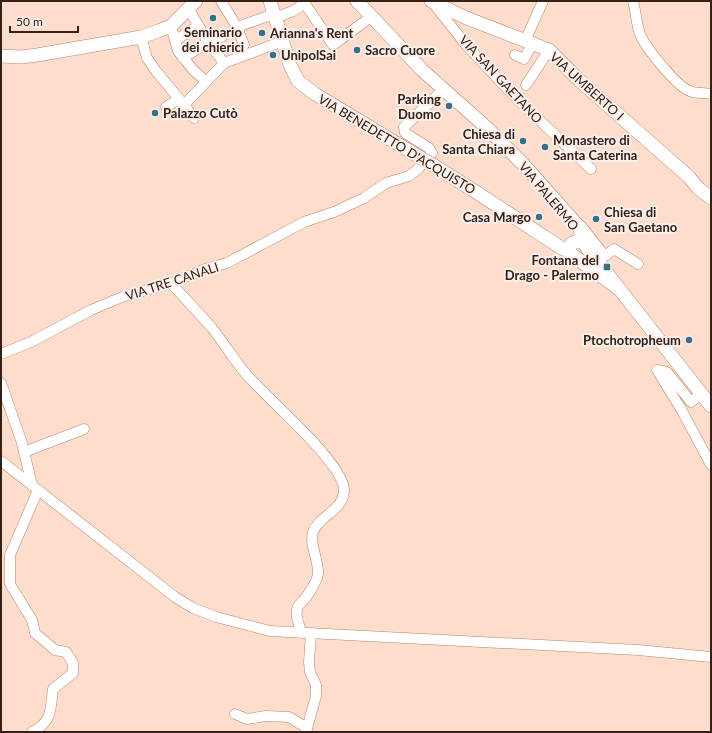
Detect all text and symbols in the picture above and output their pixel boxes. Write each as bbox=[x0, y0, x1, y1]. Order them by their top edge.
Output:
scale bar bbox=[10, 8, 78, 34]
marker: Seminario dei chierici bbox=[208, 13, 218, 23]
text: 50 m bbox=[16, 14, 43, 29]
place label: Seminario dei chierici bbox=[182, 24, 244, 55]
place label: Arianna's Rent bbox=[269, 25, 353, 41]
marker: Arianna's Rent bbox=[257, 28, 267, 38]
street label: VIA SAN GAETANO bbox=[456, 32, 546, 126]
place label: Sacro Cuore bbox=[365, 42, 435, 58]
marker: Sacro Cuore bbox=[352, 45, 362, 55]
place label: UnipolSai bbox=[281, 47, 336, 63]
street label: VIA UMBERTO I bbox=[547, 49, 627, 123]
marker: UnipolSai bbox=[268, 50, 278, 60]
street label: VIA BENEDETTO D'ACQUISTO bbox=[315, 91, 479, 197]
place label: Parking Duomo bbox=[397, 91, 442, 122]
marker: Parking Duomo bbox=[444, 101, 454, 111]
place label: Palazzo Cutò bbox=[163, 105, 238, 121]
marker: Palazzo Cutò bbox=[150, 108, 160, 118]
place label: Chiesa di Santa Chiara bbox=[442, 126, 515, 157]
place label: Monastero di Santa Caterina bbox=[553, 132, 637, 163]
marker: Chiesa di Santa Chiara bbox=[518, 136, 528, 146]
marker: Monastero di Santa Caterina bbox=[540, 142, 550, 152]
street label: VIA PALERMO bbox=[516, 158, 582, 234]
place label: Chiesa di San Gaetano bbox=[604, 204, 678, 235]
place label: Casa Margo bbox=[463, 209, 532, 225]
marker: Casa Margo bbox=[534, 212, 544, 222]
marker: Chiesa di San Gaetano bbox=[591, 214, 601, 224]
place label: Fontana del Drago - Palermo bbox=[505, 252, 600, 283]
street label: VIA TRE CANALI bbox=[123, 258, 221, 304]
marker: Fontana del Drago - Palermo bbox=[602, 262, 612, 272]
place label: Ptochotropheum bbox=[583, 332, 681, 348]
marker: Ptochotropheum bbox=[684, 335, 694, 345]

